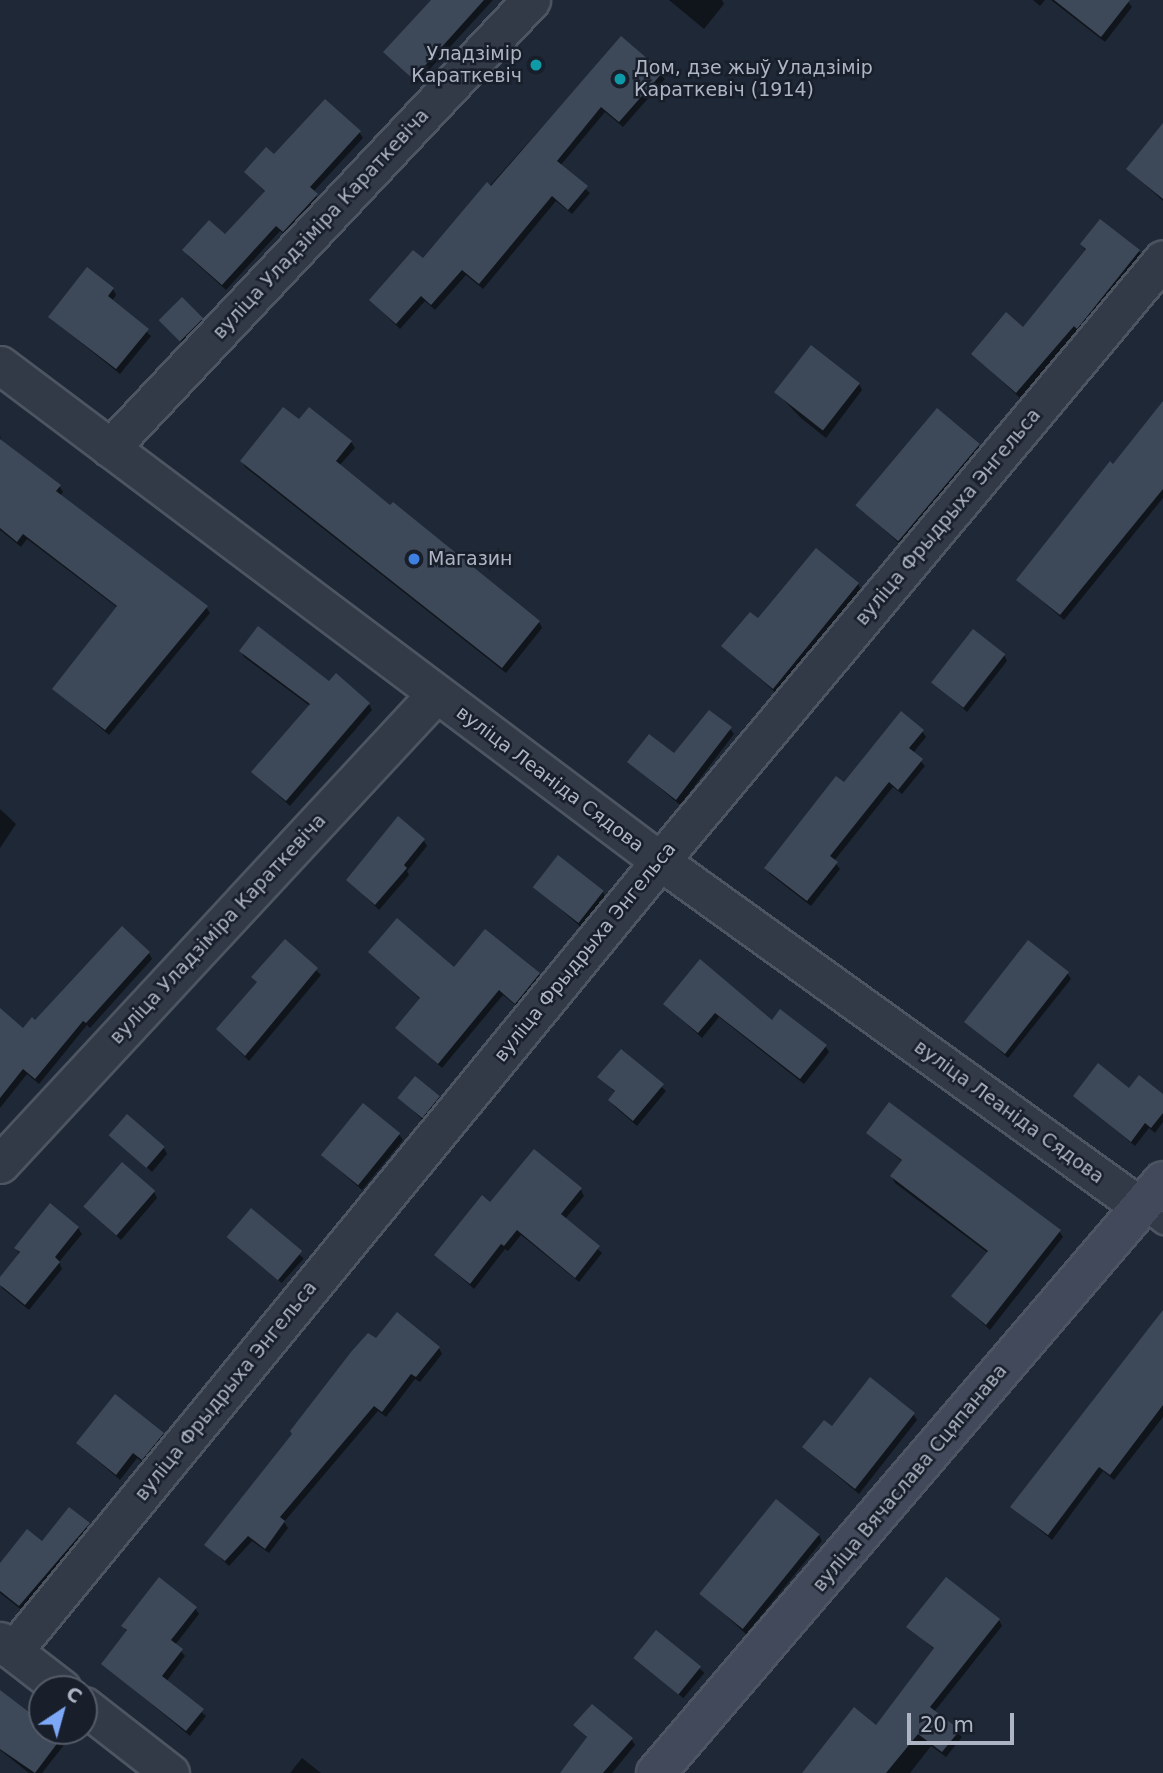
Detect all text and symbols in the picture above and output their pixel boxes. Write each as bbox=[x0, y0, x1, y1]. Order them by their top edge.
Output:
place label: Уладзімір Караткевіч bbox=[411, 43, 522, 87]
marker: Уладзімір Караткевіч bbox=[528, 57, 544, 73]
place label: Дом, дзе жыў Уладзімір Караткевіч (1914) bbox=[634, 57, 873, 101]
marker: Дом, дзе жыў Уладзімір Караткевіч (1914) bbox=[612, 71, 628, 87]
street label: вуліца Уладзіміра Караткевіча bbox=[208, 104, 434, 344]
street label: вуліца Фрыдрыха Энгельса bbox=[851, 404, 1045, 630]
place label: Магазин bbox=[428, 548, 513, 570]
marker: Магазин bbox=[406, 551, 422, 567]
street label: вуліца Леаніда Сядова bbox=[452, 701, 648, 857]
street label: вуліца Уладзіміра Караткевіча bbox=[105, 809, 331, 1049]
street label: вуліца Фрыдрыха Энгельса bbox=[489, 838, 681, 1066]
street label: вуліца Леаніда Сядова bbox=[910, 1035, 1108, 1189]
street label: вуліца Фрыдрыха Энгельса bbox=[130, 1277, 322, 1505]
street label: вуліца Вячаслава Сцяпанава bbox=[808, 1360, 1012, 1596]
north arrow bbox=[28, 1675, 98, 1745]
text: С bbox=[62, 1682, 86, 1708]
scale bar bbox=[911, 1700, 1018, 1744]
text: 20 m bbox=[920, 1713, 974, 1737]

